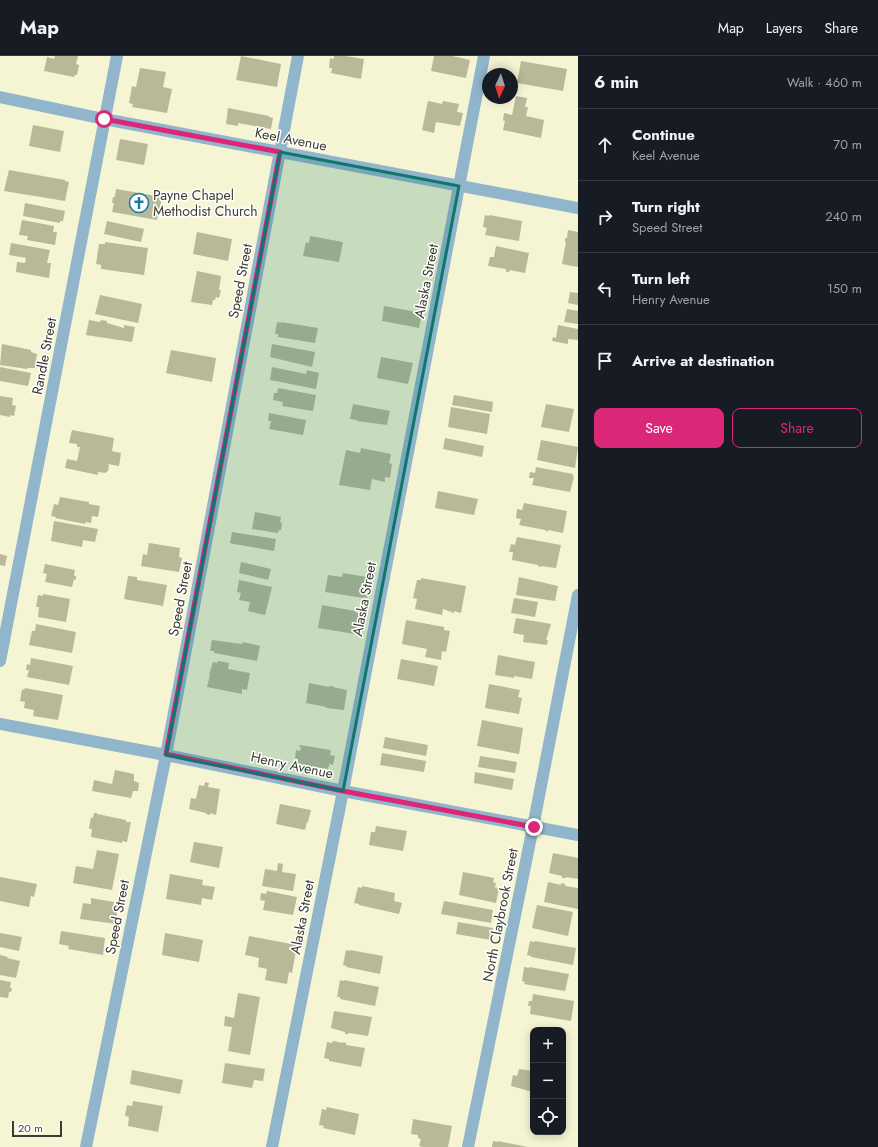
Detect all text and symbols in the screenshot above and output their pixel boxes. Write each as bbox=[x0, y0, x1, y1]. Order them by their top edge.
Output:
text: Map bbox=[20, 14, 59, 41]
text: Map bbox=[718, 18, 744, 38]
text: Layers bbox=[766, 18, 802, 38]
text: Share bbox=[824, 18, 858, 38]
north arrow bbox=[482, 68, 518, 104]
text: 6 min bbox=[594, 70, 639, 94]
text: Walk · 460 m bbox=[787, 73, 862, 92]
route start bbox=[95, 110, 113, 128]
street label: Keel Avenue bbox=[253, 122, 329, 156]
text: Continue bbox=[632, 124, 695, 146]
icon: ahead bbox=[594, 134, 616, 156]
text: 70 m bbox=[833, 135, 862, 154]
text: Keel Avenue bbox=[632, 146, 700, 165]
place label: Payne Chapel Methodist Church bbox=[153, 185, 258, 221]
church icon: Payne Chapel Methodist Church bbox=[128, 192, 150, 214]
text: Turn right bbox=[632, 196, 700, 218]
icon: right bbox=[594, 206, 616, 228]
text: 240 m bbox=[825, 207, 862, 226]
text: Speed Street bbox=[632, 218, 702, 237]
street label: Speed Street bbox=[223, 241, 257, 320]
street label: Alaska Street bbox=[409, 241, 443, 320]
text: Turn left bbox=[632, 268, 690, 290]
icon: left bbox=[594, 278, 616, 300]
text: 150 m bbox=[827, 279, 862, 298]
text: Henry Avenue bbox=[632, 290, 710, 309]
street label: Randle Street bbox=[27, 315, 61, 396]
icon: arrive bbox=[594, 350, 616, 372]
text: Arrive at destination bbox=[632, 350, 774, 372]
button: Save bbox=[594, 408, 724, 448]
button: Share bbox=[732, 408, 862, 448]
street label: Speed Street bbox=[163, 559, 197, 638]
street label: Alaska Street bbox=[347, 559, 381, 638]
street label: Henry Avenue bbox=[249, 747, 335, 783]
route end bbox=[525, 818, 543, 836]
street label: North Claybrook Street bbox=[477, 846, 523, 983]
street label: Speed Street bbox=[100, 877, 134, 956]
street label: Alaska Street bbox=[285, 877, 319, 956]
map controls bbox=[530, 1027, 566, 1135]
button: + bbox=[530, 1027, 566, 1063]
button: − bbox=[530, 1063, 566, 1099]
button: locate bbox=[530, 1099, 566, 1135]
scale bar bbox=[12, 1119, 62, 1138]
text: 20 m bbox=[18, 1120, 43, 1136]

